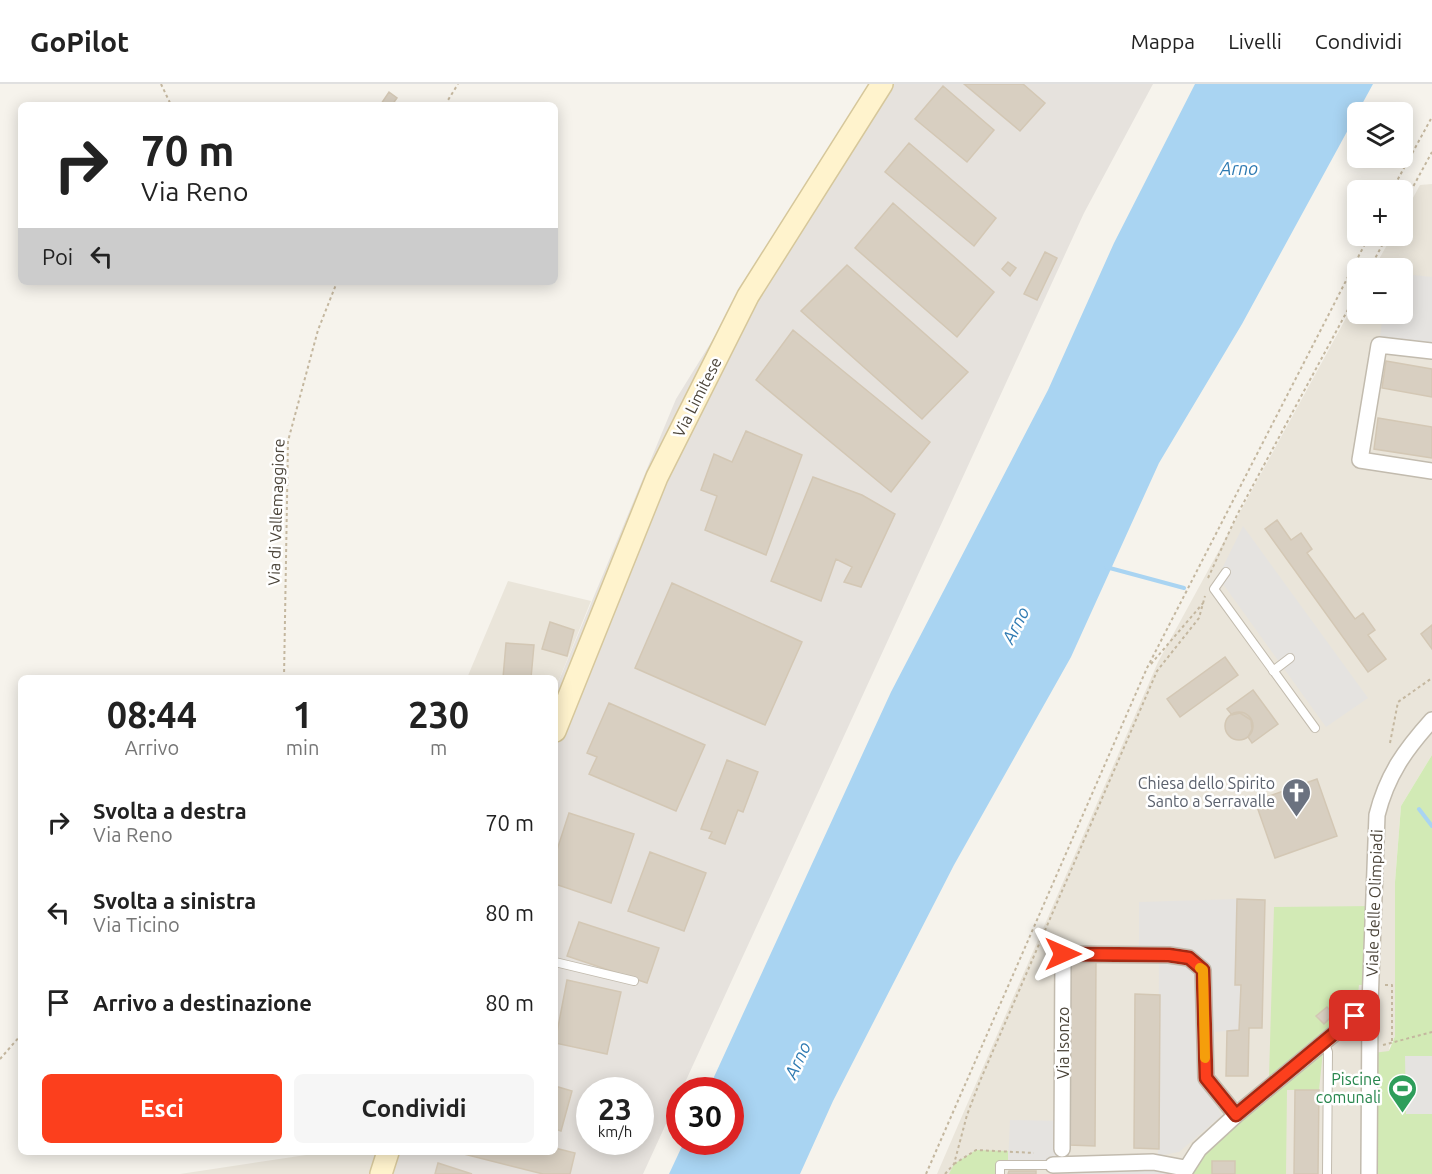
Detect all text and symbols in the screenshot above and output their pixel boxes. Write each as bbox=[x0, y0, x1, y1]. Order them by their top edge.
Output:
text: GoPilot bbox=[30, 26, 129, 57]
text: Mappa bbox=[1131, 29, 1195, 53]
text: Livelli bbox=[1228, 29, 1282, 53]
text: Condividi bbox=[1315, 29, 1402, 53]
map controls bbox=[1347, 102, 1413, 324]
button: layers bbox=[1347, 102, 1413, 168]
icon: right bbox=[42, 126, 120, 204]
text: 70 m bbox=[141, 127, 235, 174]
water label: Arno bbox=[1219, 158, 1258, 178]
text: Via Reno bbox=[141, 176, 249, 206]
button: + bbox=[1347, 180, 1413, 246]
icon: left bbox=[85, 240, 118, 273]
text: Poi bbox=[42, 244, 73, 269]
button: − bbox=[1347, 258, 1413, 324]
street label: Via Limitese bbox=[669, 354, 725, 440]
street label: Via di Vallemaggiore bbox=[264, 438, 288, 586]
water label: Arno bbox=[997, 603, 1033, 647]
text: 08:44 bbox=[107, 694, 197, 735]
text: 1 bbox=[292, 694, 313, 735]
text: 230 bbox=[408, 694, 469, 735]
text: Arrivo bbox=[125, 736, 179, 759]
text: min bbox=[286, 736, 319, 759]
text: m bbox=[430, 736, 447, 759]
place label: Chiesa dello Spirito Santo a Serravalle bbox=[1138, 774, 1275, 810]
church icon: Chiesa dello Spirito Santo a Serravalle bbox=[1280, 776, 1312, 818]
text: Svolta a destra bbox=[93, 798, 247, 823]
icon: right bbox=[42, 806, 75, 839]
text: 70 m bbox=[485, 810, 534, 835]
text: Via Reno bbox=[93, 823, 173, 846]
street label: Viale delle Olimpiadi bbox=[1362, 829, 1386, 977]
text: Svolta a sinistra bbox=[93, 888, 256, 913]
icon: left bbox=[42, 896, 75, 929]
text: 80 m bbox=[485, 900, 534, 925]
text: Via Ticino bbox=[93, 913, 180, 936]
position arrow bbox=[1031, 922, 1095, 986]
icon: arrive bbox=[42, 986, 75, 1019]
text: Arrivo a destinazione bbox=[93, 990, 312, 1015]
text: 80 m bbox=[485, 990, 534, 1015]
pin bbox=[1329, 990, 1380, 1041]
icon: arrive bbox=[1338, 999, 1371, 1032]
street label: Via Isonzo bbox=[1054, 1007, 1072, 1079]
water label: Arno bbox=[779, 1038, 814, 1082]
place label: Piscine comunali bbox=[1316, 1070, 1381, 1106]
sports icon: Piscine comunali bbox=[1386, 1072, 1418, 1114]
button: Esci bbox=[42, 1074, 282, 1143]
button: Condividi bbox=[294, 1074, 534, 1143]
speed limit sign: 30 bbox=[666, 1077, 744, 1155]
text: 23 bbox=[598, 1092, 632, 1126]
text: km/h bbox=[598, 1123, 632, 1140]

